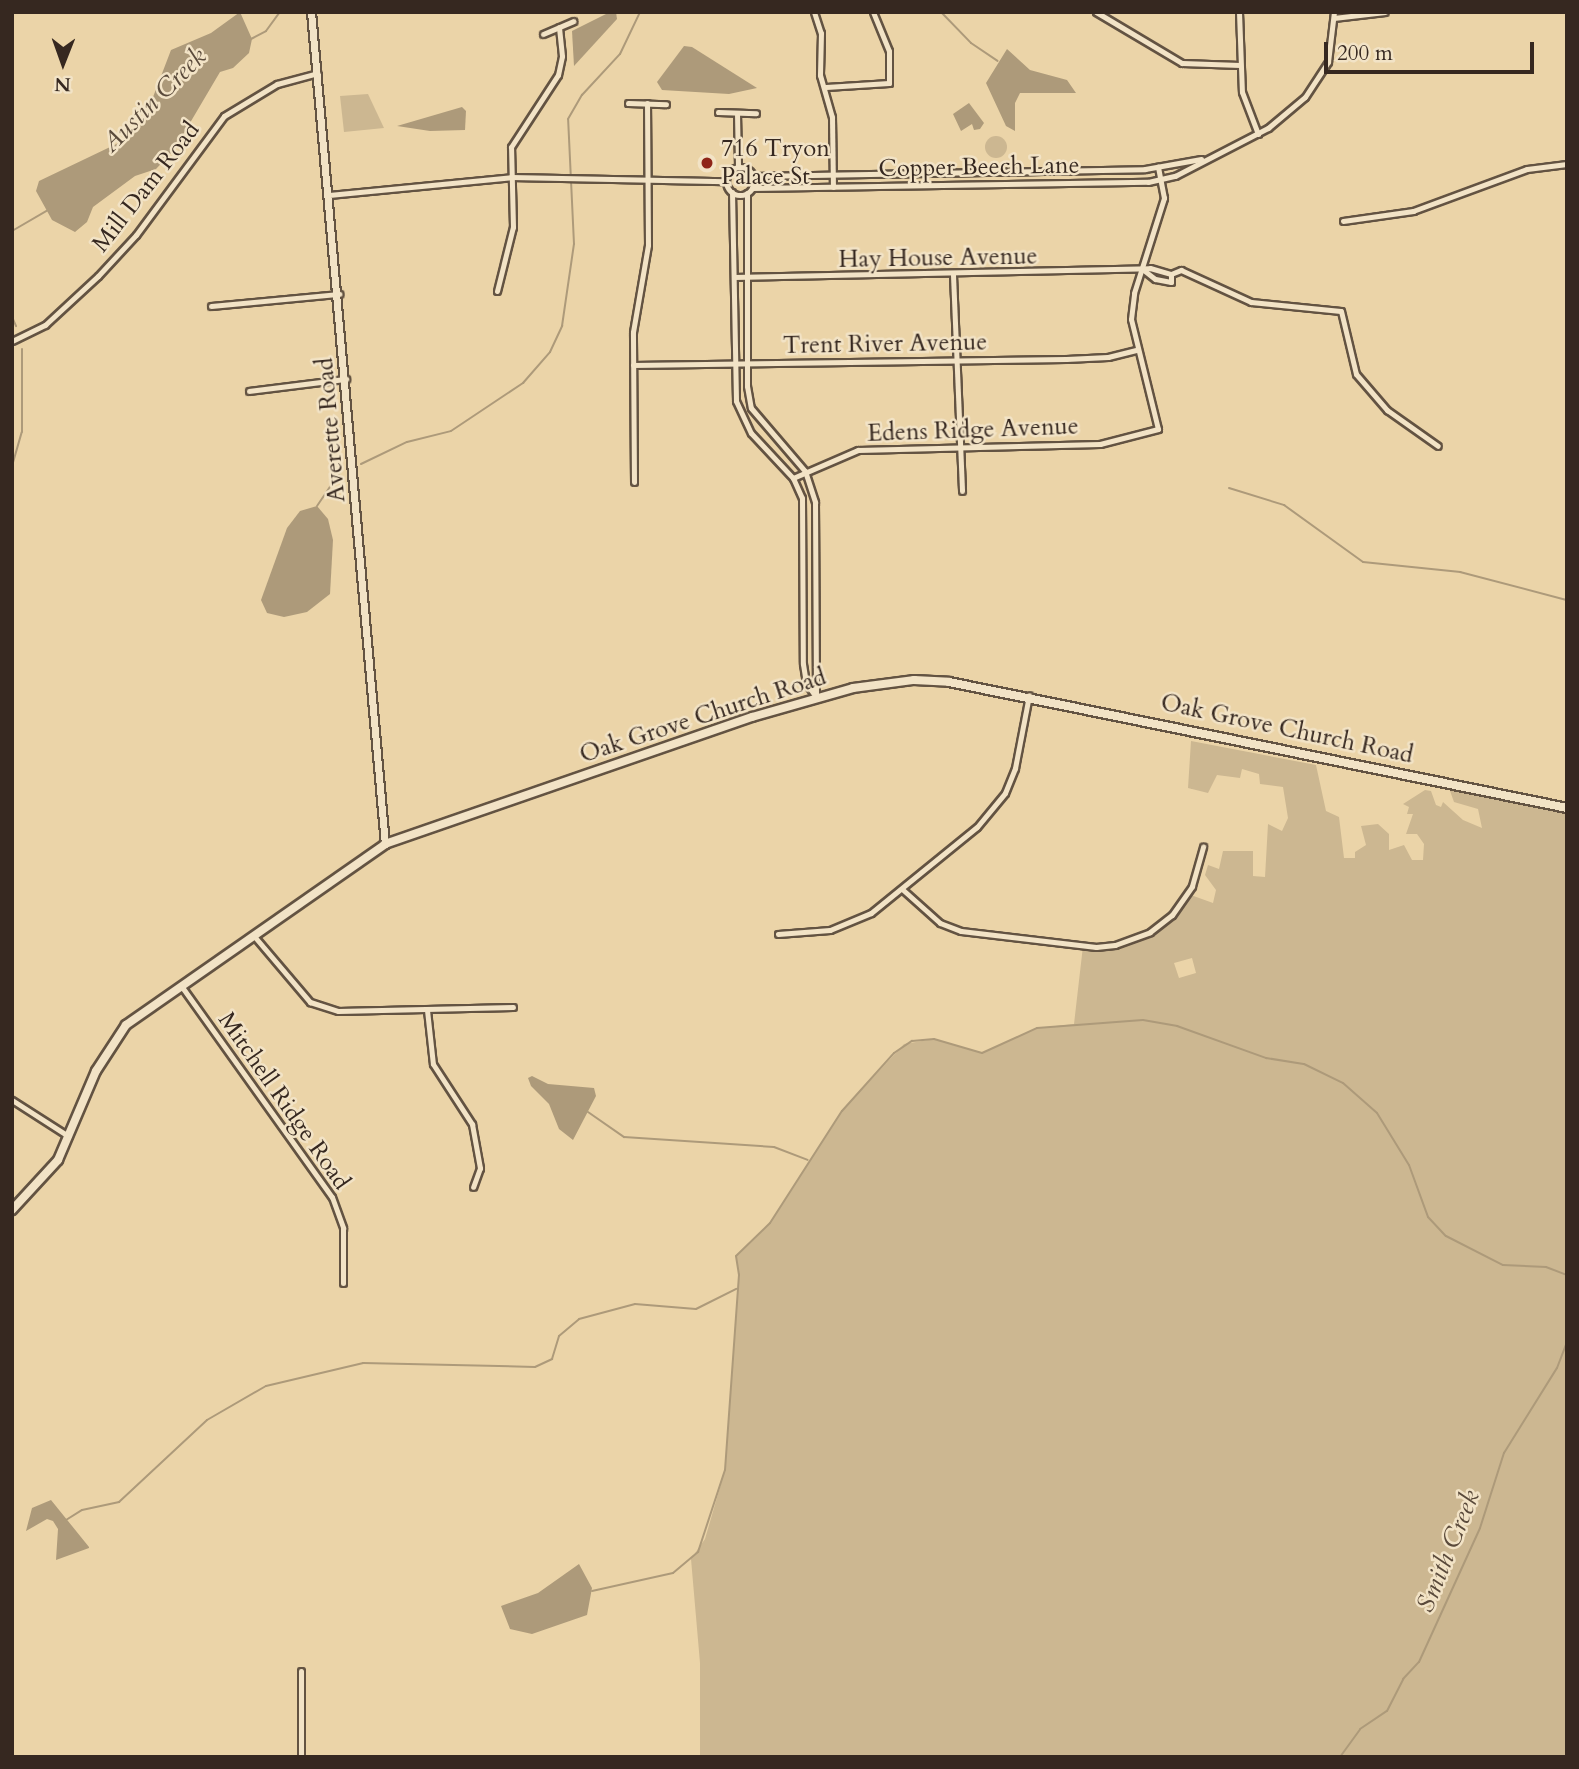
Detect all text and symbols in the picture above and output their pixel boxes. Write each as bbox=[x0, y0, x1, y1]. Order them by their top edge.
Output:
north arrow bbox=[28, 28, 98, 98]
scale bar bbox=[1327, 28, 1537, 72]
text: 200 m bbox=[1337, 39, 1393, 68]
water label: Austin Creek bbox=[95, 41, 213, 159]
text: N bbox=[54, 71, 71, 97]
street label: Mill Dam Road bbox=[86, 116, 206, 258]
place label: 716 Tryon Palace St bbox=[721, 135, 830, 191]
street label: Copper Beech Lane bbox=[878, 151, 1080, 183]
marker: 716 Tryon Palace St bbox=[699, 155, 715, 171]
street label: Hay House Avenue bbox=[838, 242, 1038, 274]
street label: Trent River Avenue bbox=[783, 328, 987, 360]
street label: Averette Road bbox=[310, 357, 352, 503]
street label: Edens Ridge Avenue bbox=[867, 412, 1079, 448]
street label: Oak Grove Church Road bbox=[576, 663, 830, 769]
street label: Oak Grove Church Road bbox=[1158, 688, 1416, 770]
street label: Mitchell Ridge Road bbox=[212, 1007, 356, 1195]
water label: Smith Creek bbox=[1409, 1486, 1487, 1616]

